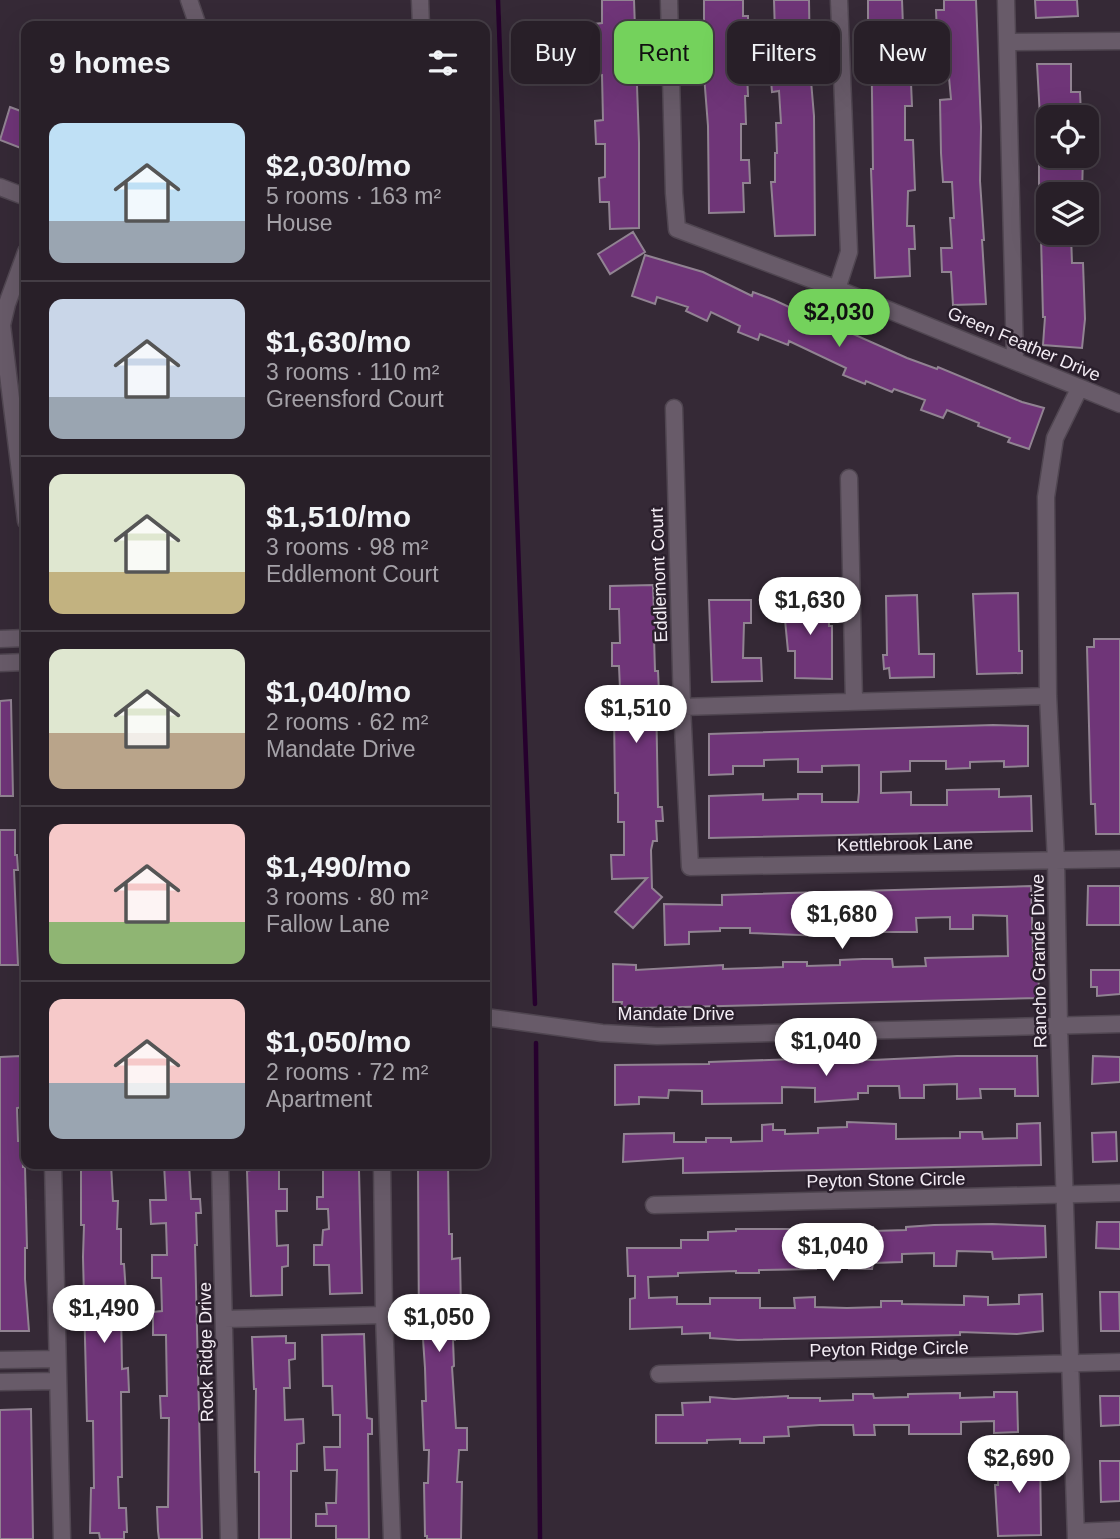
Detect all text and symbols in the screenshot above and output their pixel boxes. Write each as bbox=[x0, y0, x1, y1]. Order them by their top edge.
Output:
chip: Buy bbox=[511, 21, 600, 84]
chip: Rent bbox=[614, 21, 713, 84]
chip: Filters bbox=[727, 21, 840, 84]
chip: New bbox=[854, 21, 950, 84]
icon: filters bbox=[424, 44, 462, 82]
text: 9 homes bbox=[49, 46, 171, 79]
map controls bbox=[1036, 105, 1099, 245]
button: locate bbox=[1036, 105, 1099, 168]
text: $2,030/mo bbox=[266, 149, 411, 182]
icon: home bbox=[105, 151, 189, 235]
button: layers bbox=[1036, 182, 1099, 245]
text: 5 rooms · 163 m² bbox=[266, 183, 441, 209]
text: House bbox=[266, 210, 332, 236]
pin: $2,030 bbox=[782, 290, 896, 349]
text: $2,030 bbox=[804, 299, 874, 325]
street label: Green Feather Drive bbox=[945, 303, 1103, 385]
text: $1,630/mo bbox=[266, 325, 411, 358]
icon: home bbox=[105, 327, 189, 411]
text: 3 rooms · 110 m² bbox=[266, 359, 439, 385]
text: Greensford Court bbox=[266, 386, 444, 412]
text: $1,510/mo bbox=[266, 500, 411, 533]
icon: home bbox=[105, 502, 189, 586]
street label: Eddlemont Court bbox=[647, 507, 671, 643]
text: 3 rooms · 98 m² bbox=[266, 534, 428, 560]
text: Eddlemont Court bbox=[266, 561, 439, 587]
pin: $1,630 bbox=[753, 578, 867, 637]
text: $1,630 bbox=[775, 587, 845, 613]
text: $1,040/mo bbox=[266, 675, 411, 708]
icon: home bbox=[105, 677, 189, 761]
pin: $1,510 bbox=[579, 686, 693, 745]
text: $1,510 bbox=[601, 695, 671, 721]
text: 2 rooms · 62 m² bbox=[266, 709, 428, 735]
text: Mandate Drive bbox=[266, 736, 416, 762]
street label: Kettlebrook Lane bbox=[837, 833, 973, 855]
text: $1,490/mo bbox=[266, 850, 411, 883]
icon: home bbox=[105, 852, 189, 936]
street label: Rancho Grande Drive bbox=[1027, 874, 1051, 1048]
text: 3 rooms · 80 m² bbox=[266, 884, 428, 910]
pin: $1,680 bbox=[785, 892, 899, 951]
text: $1,680 bbox=[807, 901, 877, 927]
text: Fallow Lane bbox=[266, 911, 390, 937]
street label: Mandate Drive bbox=[617, 1004, 735, 1024]
pin: $1,040 bbox=[769, 1018, 883, 1078]
text: $1,050/mo bbox=[266, 1025, 411, 1058]
icon: home bbox=[105, 1027, 189, 1111]
text: $1,040 bbox=[791, 1028, 861, 1054]
text: 2 rooms · 72 m² bbox=[266, 1059, 428, 1085]
text: Apartment bbox=[266, 1086, 372, 1112]
street label: Peyton Stone Circle bbox=[806, 1169, 966, 1191]
pin: $1,040 bbox=[776, 1224, 890, 1283]
text: $1,040 bbox=[798, 1233, 868, 1259]
street label: Rock Ridge Drive bbox=[195, 1282, 217, 1422]
pin: $1,490 bbox=[47, 1286, 161, 1345]
pin: $1,050 bbox=[382, 1294, 496, 1354]
text: $1,490 bbox=[69, 1295, 139, 1321]
text: $1,050 bbox=[404, 1304, 474, 1330]
street label: Peyton Ridge Circle bbox=[809, 1338, 969, 1360]
pin: $2,690 bbox=[962, 1436, 1076, 1495]
text: $2,690 bbox=[984, 1445, 1054, 1471]

